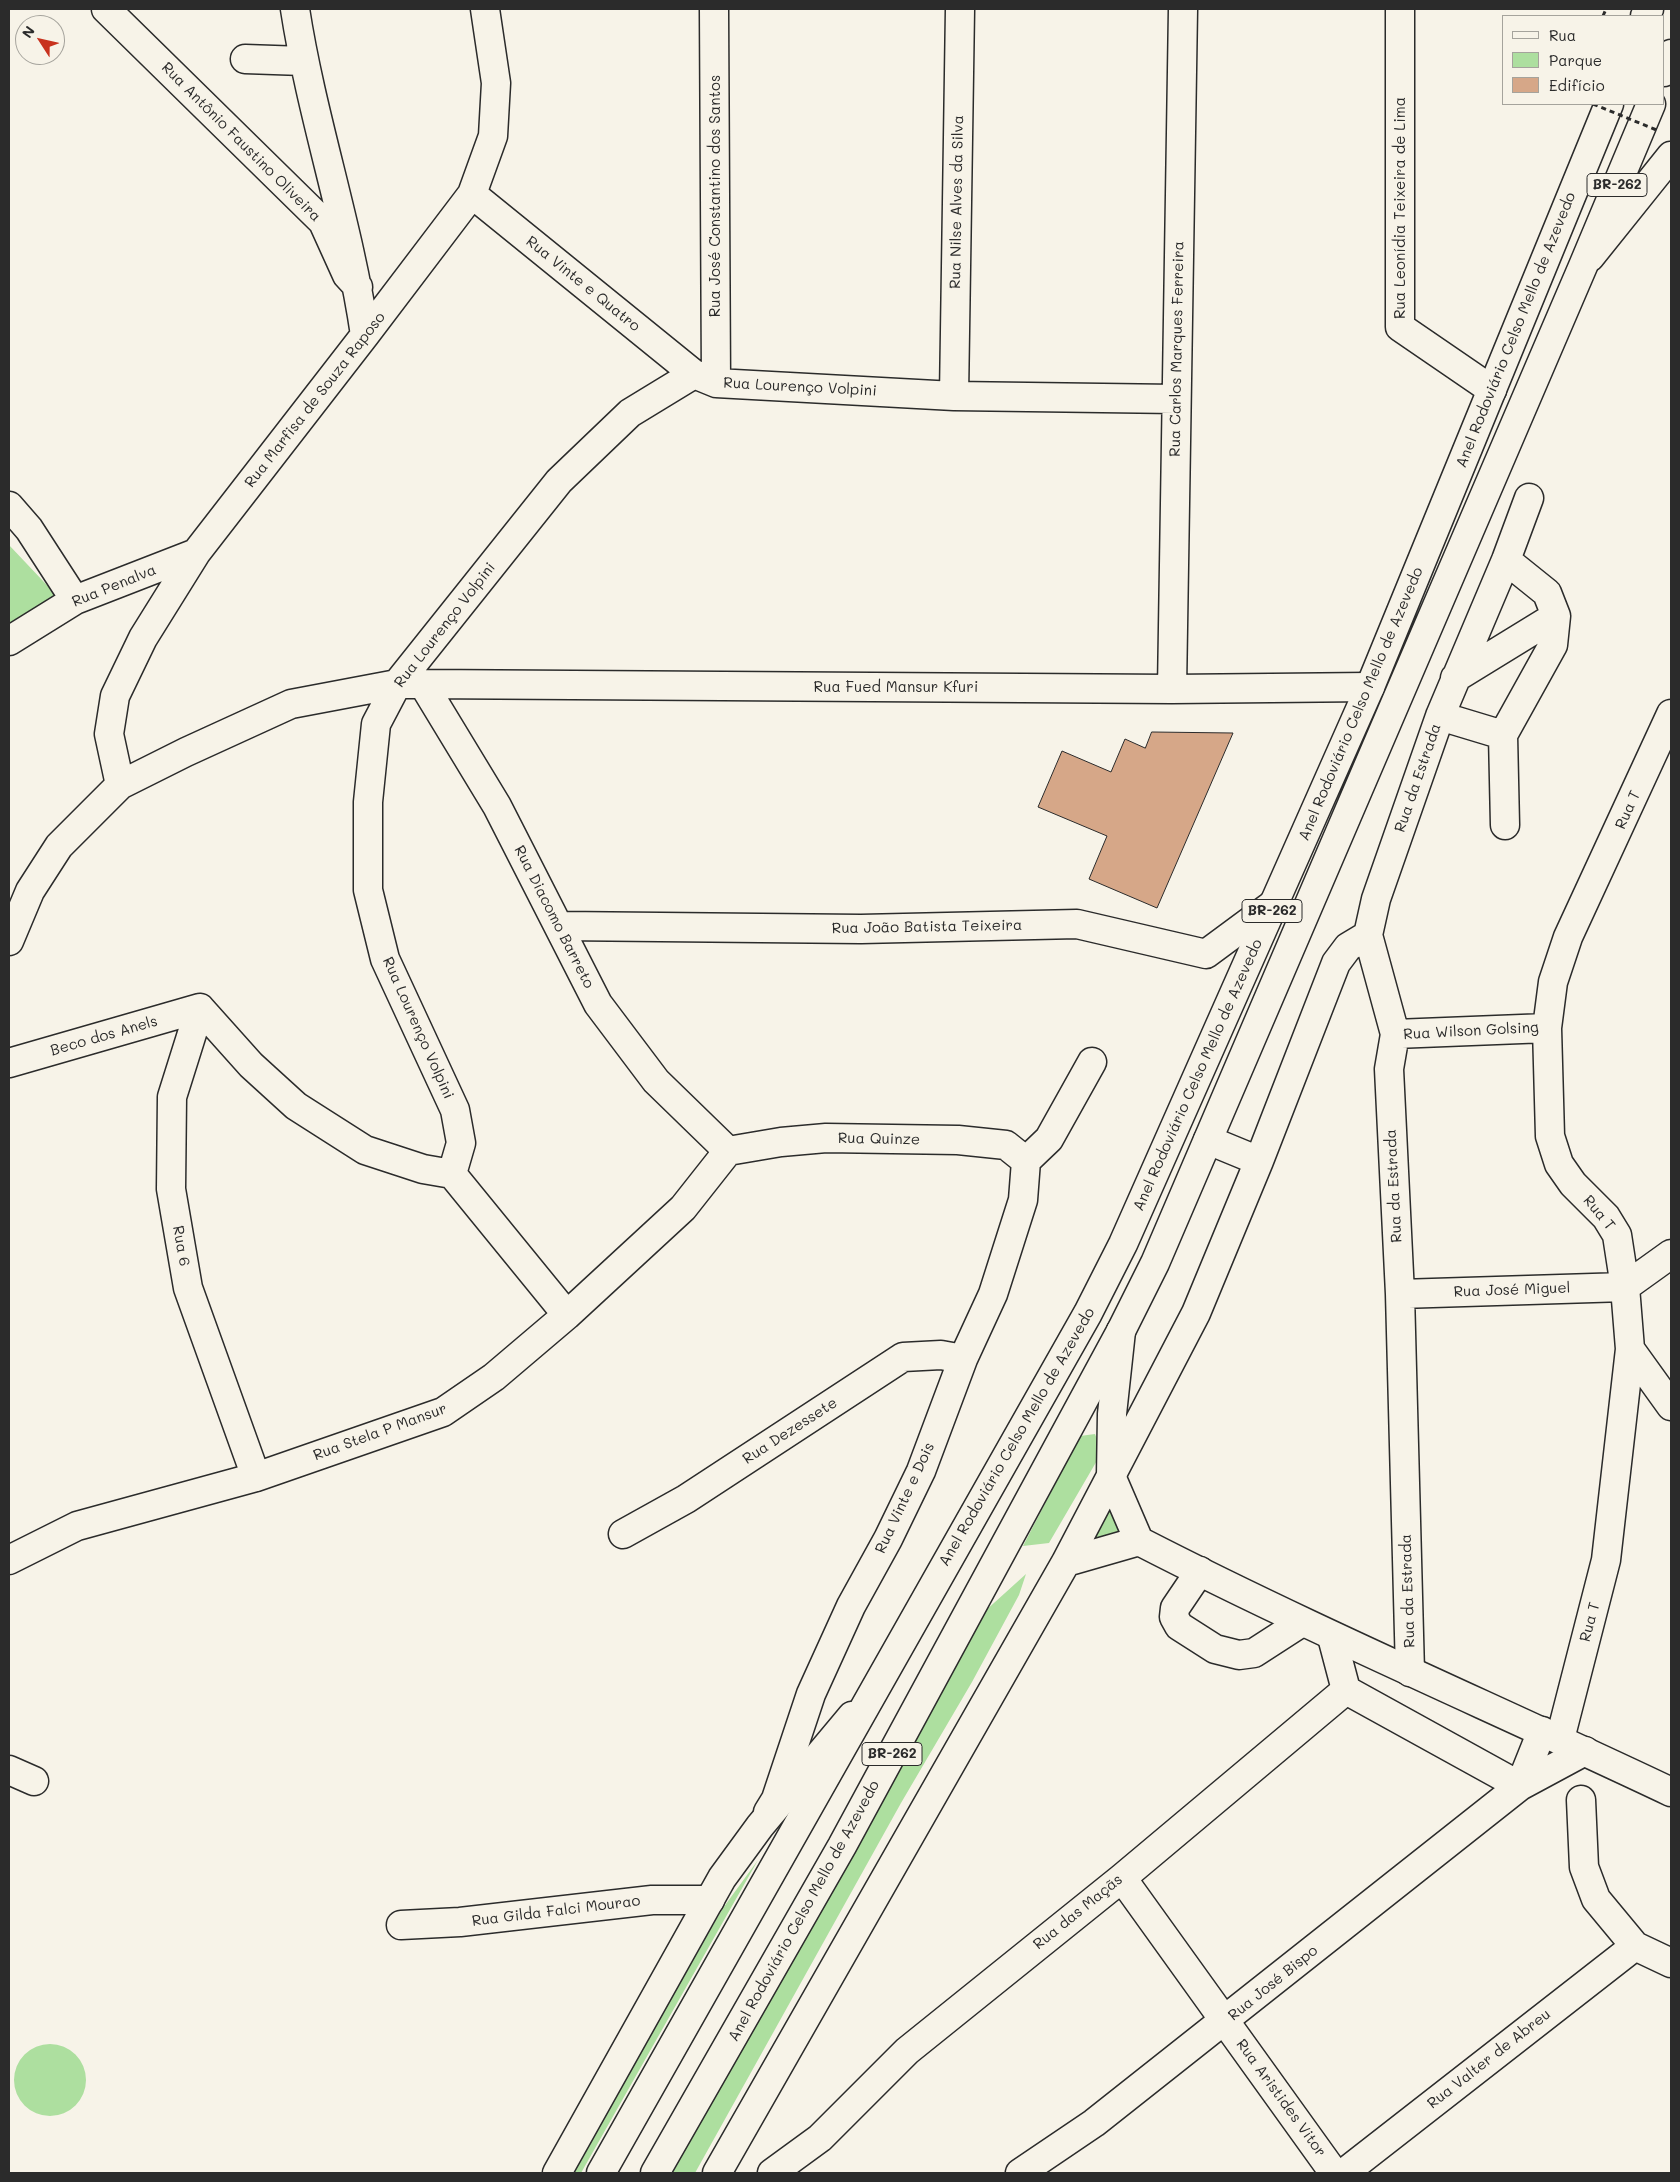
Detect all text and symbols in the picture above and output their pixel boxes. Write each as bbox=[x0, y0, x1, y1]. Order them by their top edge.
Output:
north arrow bbox=[15, 15, 65, 65]
legend bbox=[1502, 15, 1665, 105]
text: N bbox=[17, 22, 39, 41]
text: Rua bbox=[1549, 25, 1576, 45]
text: Parque bbox=[1549, 50, 1602, 70]
street label: Rua Antônio Faustino Oliveira bbox=[158, 59, 324, 225]
street label: Rua José Constantino dos Santos bbox=[706, 75, 724, 317]
text: Edifício bbox=[1549, 75, 1605, 95]
street label: Rua Leonídia Teixeira de Lima bbox=[1391, 97, 1409, 319]
street label: Rua Nilse Alves da Silva bbox=[946, 115, 968, 289]
road number: BR-262 bbox=[1587, 174, 1647, 196]
street label: Anel Rodoviário Celso Mello de Azevedo bbox=[1452, 190, 1580, 470]
street label: Rua Vinte e Quatro bbox=[522, 232, 644, 336]
street label: Rua Carlos Marques Ferreira bbox=[1166, 241, 1188, 457]
street label: Rua Marfisa de Souza Raposo bbox=[241, 309, 389, 491]
street label: Rua Lourenço Volpini bbox=[723, 374, 877, 400]
street label: Rua Lourenço Volpini bbox=[391, 559, 499, 691]
street label: Rua Penalva bbox=[69, 561, 159, 611]
street label: Anel Rodoviário Celso Mello de Azevedo bbox=[1295, 564, 1427, 844]
street label: Rua Fued Mansur Kfuri bbox=[814, 678, 978, 696]
street label: Rua da Estrada bbox=[1391, 721, 1445, 835]
street label: Rua T bbox=[1612, 788, 1644, 832]
street label: Rua Diacomo Barreto bbox=[510, 842, 598, 992]
road number: BR-262 bbox=[1242, 899, 1302, 922]
street label: Rua João Batista Teixeira bbox=[832, 916, 1022, 938]
street label: Anel Rodoviário Celso Mello de Azevedo bbox=[1130, 936, 1266, 1214]
street label: Rua Lourenço Volpini bbox=[379, 954, 457, 1102]
street label: Beco dos Anels bbox=[48, 1012, 160, 1060]
street label: Rua Wilson Golsing bbox=[1403, 1018, 1539, 1044]
street label: Rua Quinze bbox=[838, 1129, 920, 1149]
street label: Rua da Estrada bbox=[1382, 1129, 1406, 1243]
street label: Rua T bbox=[1579, 1192, 1619, 1234]
street label: Rua 6 bbox=[169, 1224, 193, 1268]
street label: Rua José Miguel bbox=[1453, 1279, 1571, 1301]
street label: Anel Rodoviário Celso Mello de Azevedo bbox=[935, 1305, 1099, 1569]
street label: Rua Dezessete bbox=[739, 1394, 841, 1468]
street label: Rua Stela P Mansur bbox=[311, 1399, 449, 1465]
street label: Rua Vinte e Dois bbox=[871, 1440, 939, 1556]
street label: Rua da Estrada bbox=[1397, 1534, 1419, 1648]
street label: Rua T bbox=[1576, 1600, 1604, 1644]
road number: BR-262 bbox=[862, 1742, 922, 1766]
street label: Anel Rodoviário Celso Mello de Azevedo bbox=[724, 1777, 884, 2045]
street label: Rua das Maçãs bbox=[1030, 1870, 1126, 1954]
street label: Rua Gilda Falci Mourao bbox=[471, 1892, 641, 1930]
street label: Rua José Bispo bbox=[1225, 1941, 1321, 2025]
street label: Rua Valter de Abreu bbox=[1424, 2005, 1554, 2113]
street label: Rua Aristides Vitor bbox=[1232, 2036, 1330, 2160]

